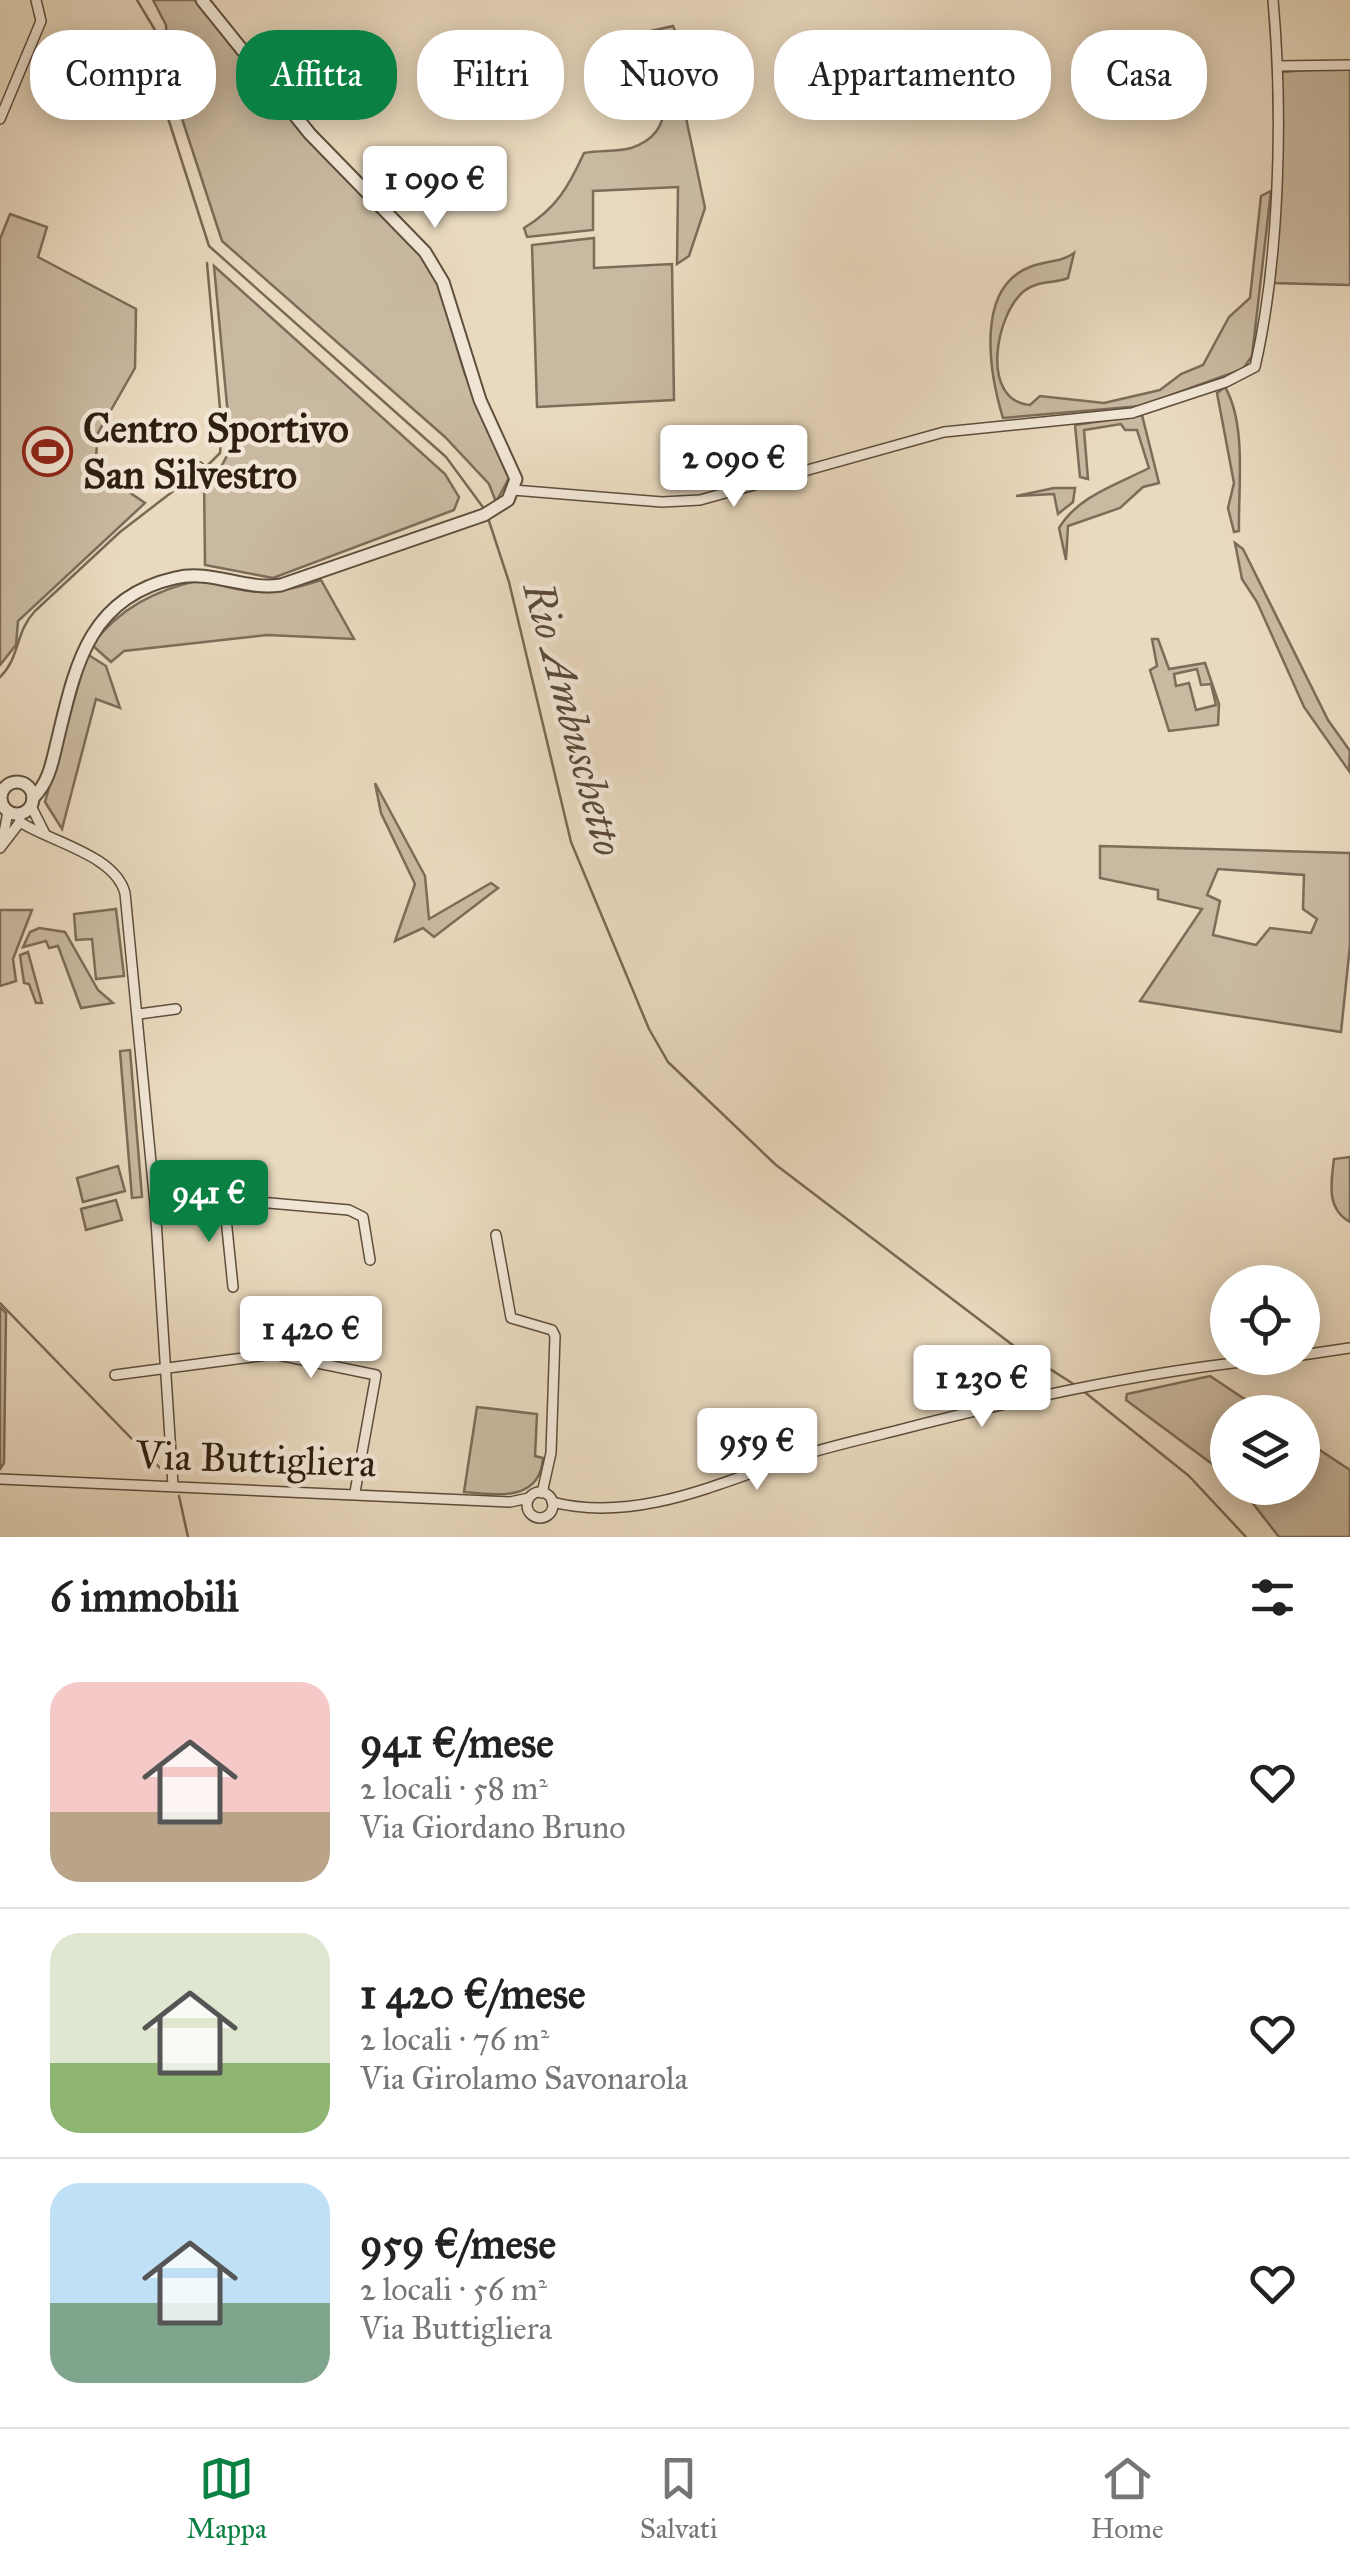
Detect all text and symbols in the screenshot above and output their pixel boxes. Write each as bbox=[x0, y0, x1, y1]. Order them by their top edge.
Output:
chip: Compra bbox=[30, 30, 216, 120]
chip: Affitta bbox=[236, 30, 397, 120]
chip: Filtri bbox=[417, 30, 564, 120]
chip: Nuovo bbox=[584, 30, 754, 120]
chip: Appartamento bbox=[774, 30, 1051, 120]
chip: Casa bbox=[1071, 30, 1207, 120]
pin: 1 090 € bbox=[343, 146, 527, 231]
text: 1 090 € bbox=[385, 159, 485, 198]
place label: Centro Sportivo San Silvestro bbox=[83, 404, 349, 499]
sports icon: Centro Sportivo San Silvestro bbox=[22, 425, 74, 477]
pin: 2 090 € bbox=[642, 425, 826, 510]
text: 2 090 € bbox=[682, 438, 786, 477]
water label: Rio Ambuschetto bbox=[511, 575, 634, 861]
pin: 941 € bbox=[139, 1160, 279, 1245]
text: 941 € bbox=[172, 1173, 246, 1212]
map controls bbox=[1210, 1265, 1320, 1505]
button: locate bbox=[1210, 1265, 1320, 1375]
pin: 1 420 € bbox=[219, 1296, 403, 1381]
text: 1 420 € bbox=[262, 1309, 360, 1348]
pin: 1 230 € bbox=[890, 1345, 1074, 1430]
text: 1 230 € bbox=[935, 1358, 1029, 1397]
button: layers bbox=[1210, 1395, 1320, 1505]
pin: 959 € bbox=[687, 1408, 827, 1493]
text: 959 € bbox=[719, 1421, 795, 1460]
street label: Via Buttigliera bbox=[134, 1430, 377, 1488]
icon: filters bbox=[1245, 1570, 1300, 1625]
text: 6 immobili bbox=[50, 1571, 239, 1623]
text: 941 €/mese bbox=[360, 1717, 554, 1769]
icon: home bbox=[130, 1722, 250, 1842]
icon: heart bbox=[1245, 1755, 1300, 1810]
text: 2 locali · 58 m² bbox=[360, 1769, 548, 1808]
text: Via Giordano Bruno bbox=[360, 1808, 626, 1847]
text: 1 420 €/mese bbox=[360, 1968, 585, 2020]
icon: home bbox=[130, 1973, 250, 2093]
icon: heart bbox=[1245, 2006, 1300, 2061]
text: 2 locali · 76 m² bbox=[360, 2020, 549, 2059]
text: Via Girolamo Savonarola bbox=[360, 2059, 688, 2098]
text: 959 €/mese bbox=[360, 2218, 556, 2270]
icon: home bbox=[130, 2223, 250, 2343]
icon: heart bbox=[1245, 2256, 1300, 2311]
text: 2 locali · 56 m² bbox=[360, 2270, 547, 2309]
text: Via Buttigliera bbox=[360, 2309, 552, 2348]
tab: Mappa bbox=[186, 2451, 267, 2546]
tab: Salvati bbox=[640, 2451, 718, 2546]
tab: Home bbox=[1090, 2451, 1164, 2546]

